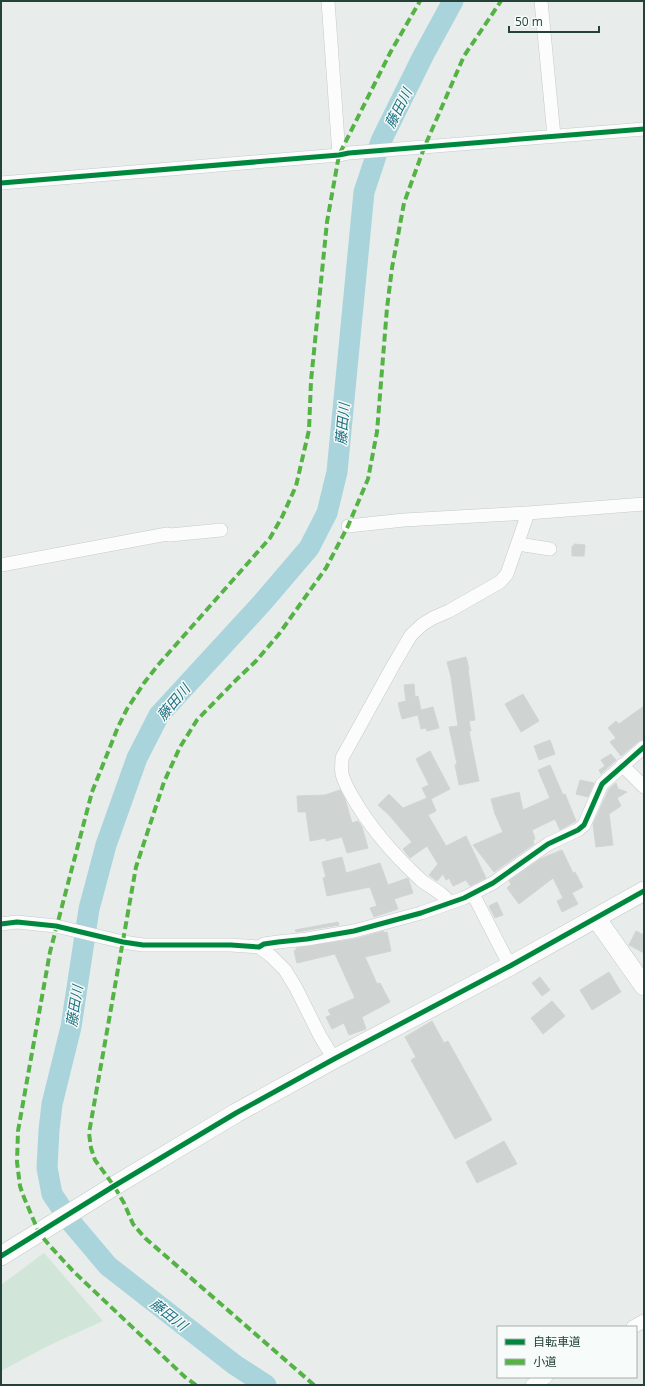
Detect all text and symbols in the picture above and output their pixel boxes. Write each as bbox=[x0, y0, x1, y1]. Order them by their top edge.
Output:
scale bar bbox=[509, 8, 599, 34]
text: 50 m bbox=[515, 13, 543, 30]
water label: 藤田川 bbox=[380, 83, 417, 131]
water label: 藤田川 bbox=[331, 400, 353, 446]
water label: 藤田川 bbox=[152, 678, 195, 724]
water label: 藤田川 bbox=[61, 982, 87, 1028]
water label: 藤田川 bbox=[147, 1294, 193, 1336]
legend bbox=[497, 1326, 637, 1378]
text: 自転車道 bbox=[533, 1333, 581, 1350]
text: 小道 bbox=[533, 1353, 557, 1370]

